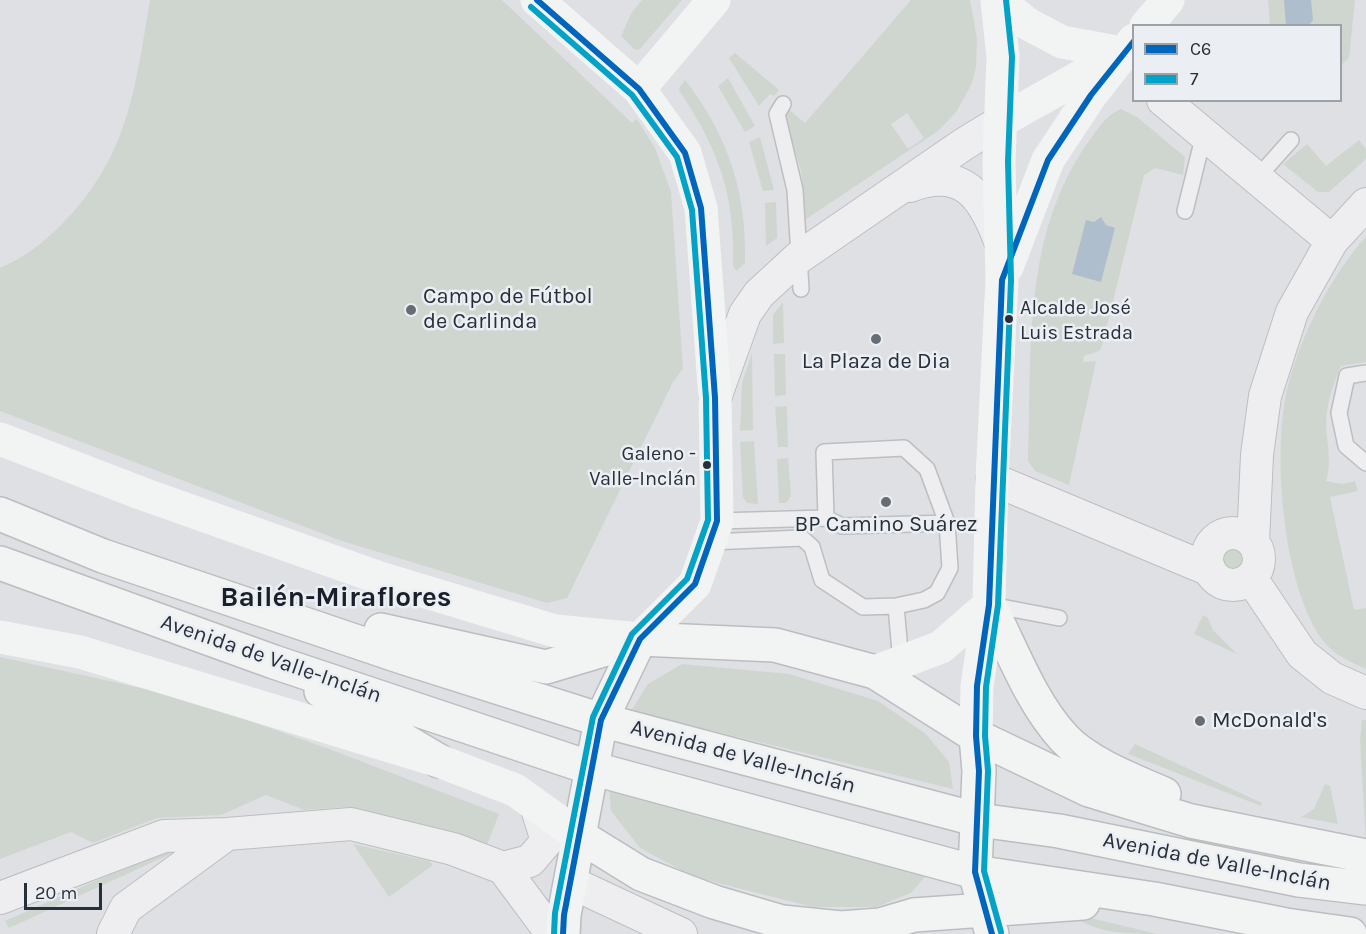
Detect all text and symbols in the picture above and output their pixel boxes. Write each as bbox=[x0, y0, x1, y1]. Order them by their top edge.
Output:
legend bbox=[1132, 24, 1342, 102]
text: C6 bbox=[1190, 38, 1211, 60]
text: 7 bbox=[1190, 68, 1198, 90]
place label: Campo de Fútbol de Carlinda bbox=[423, 284, 593, 336]
place label: Alcalde José Luis Estrada bbox=[1020, 296, 1133, 343]
marker: Campo de Fútbol de Carlinda bbox=[404, 303, 418, 317]
marker: Alcalde José Luis Estrada bbox=[1003, 313, 1015, 325]
marker: La Plaza de Dia bbox=[869, 332, 883, 346]
place label: La Plaza de Dia bbox=[802, 349, 950, 375]
place label: Galeno - Valle-Inclán bbox=[589, 442, 696, 489]
marker: Galeno - Valle-Inclán bbox=[701, 459, 713, 471]
marker: BP Camino Suárez bbox=[879, 495, 893, 509]
place label: BP Camino Suárez bbox=[795, 512, 977, 538]
district label: Bailén-Miraflores bbox=[220, 581, 452, 615]
street label: Avenida de Valle-Inclán bbox=[157, 609, 385, 709]
place label: McDonald's bbox=[1212, 708, 1328, 734]
street label: Avenida de Valle-Inclán bbox=[628, 714, 858, 800]
marker: McDonald's bbox=[1193, 714, 1207, 728]
street label: Avenida de Valle-Inclán bbox=[1101, 827, 1333, 897]
scale bar bbox=[27, 871, 105, 909]
text: 20 m bbox=[35, 882, 77, 904]

